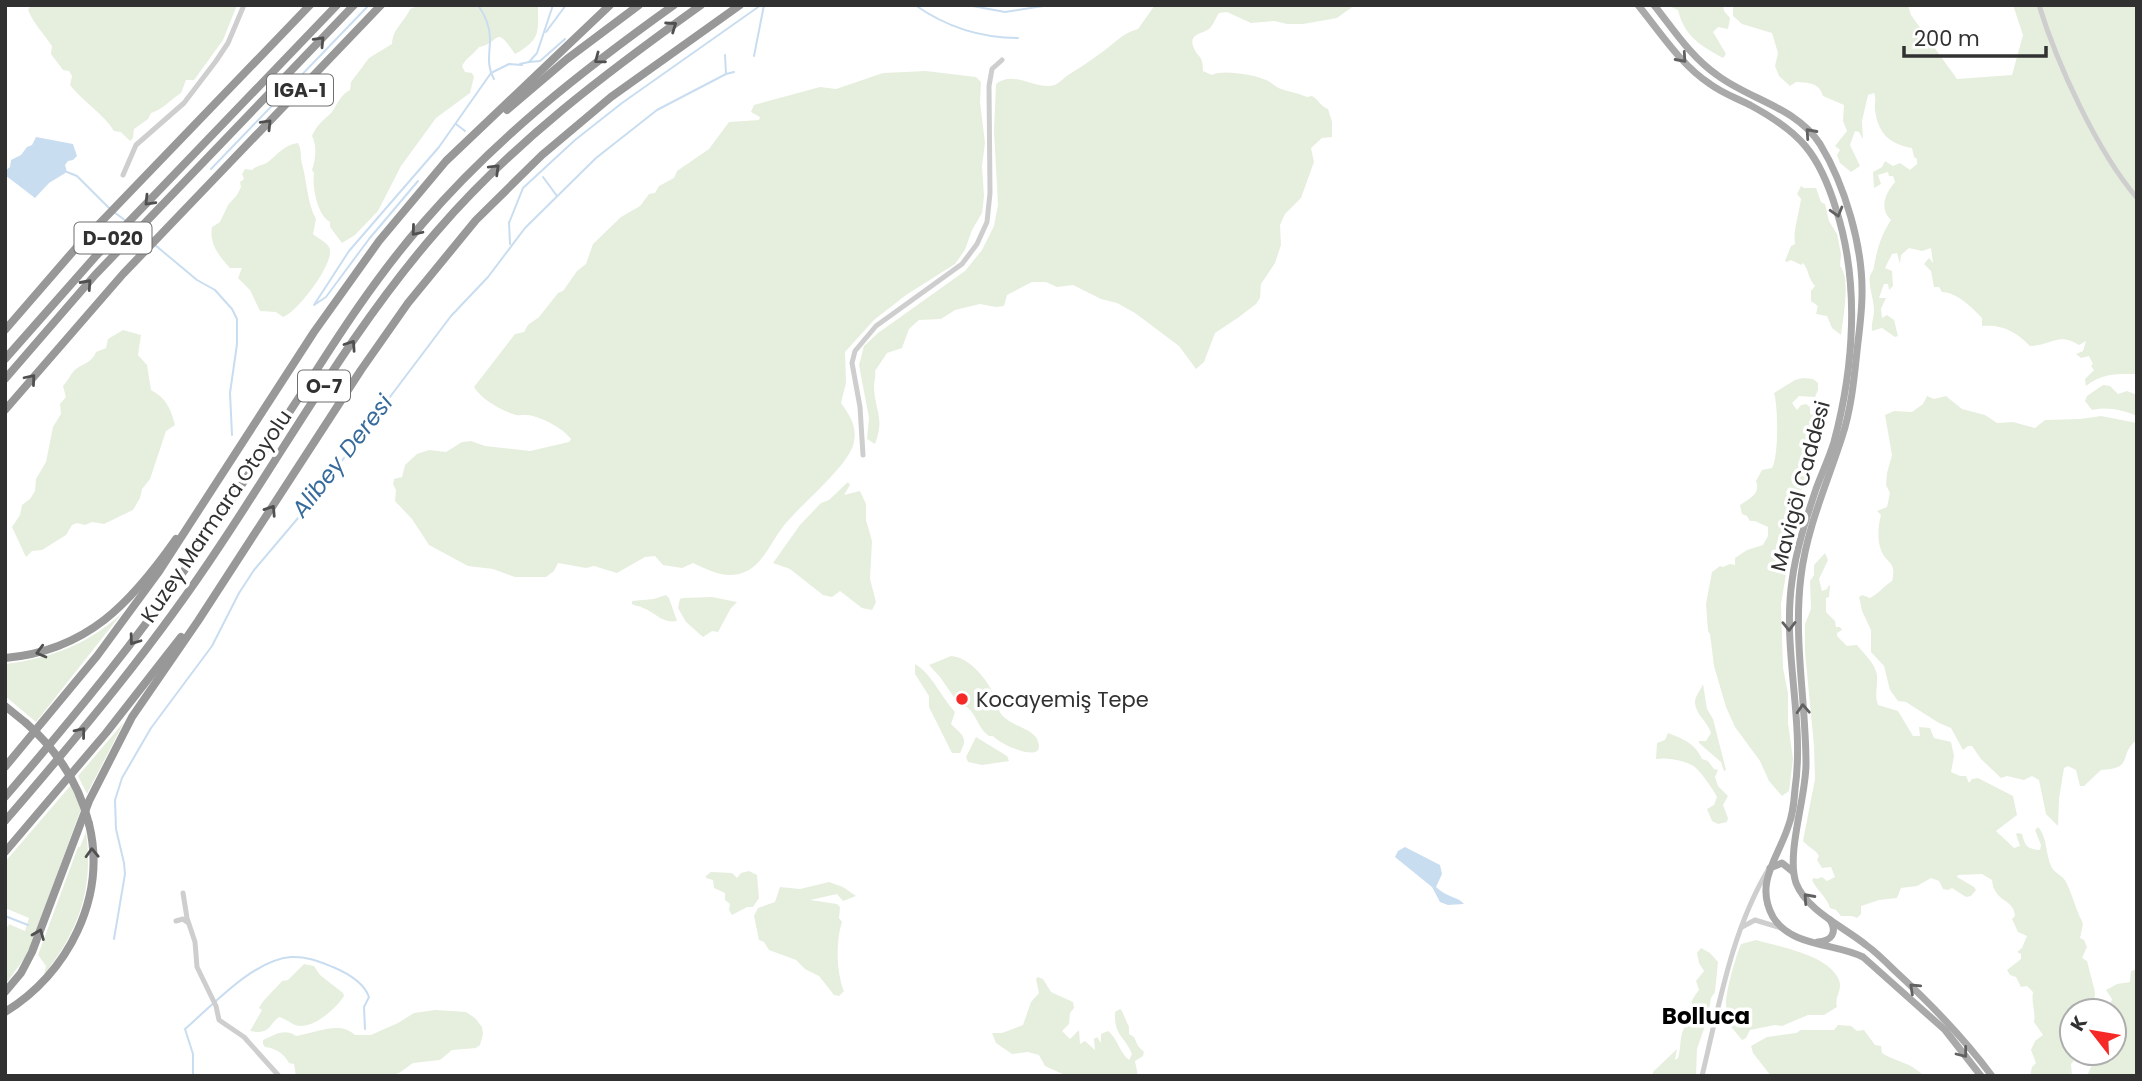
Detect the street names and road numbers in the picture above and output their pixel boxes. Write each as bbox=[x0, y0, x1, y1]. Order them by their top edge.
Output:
road number: IGA-1 bbox=[267, 74, 333, 106]
road number: D-020 bbox=[74, 222, 152, 254]
road number: O-7 bbox=[298, 370, 350, 402]
street label: Mavigöl Caddesi bbox=[1763, 397, 1837, 575]
street label: Kuzey Marmara Otoyolu bbox=[134, 404, 298, 628]

